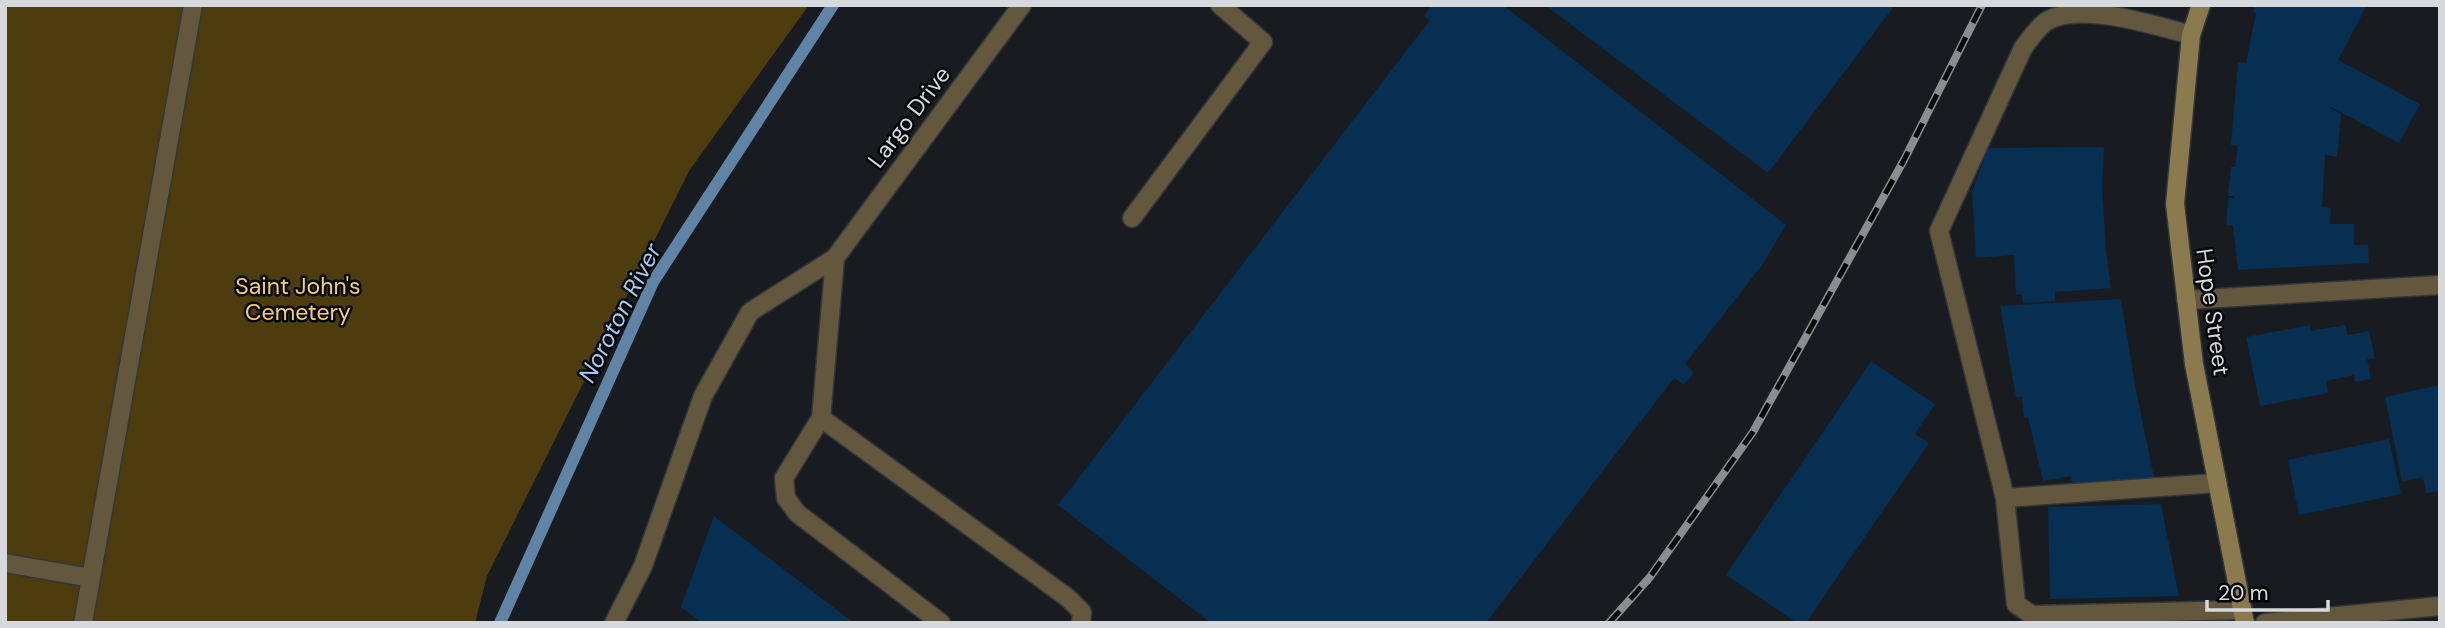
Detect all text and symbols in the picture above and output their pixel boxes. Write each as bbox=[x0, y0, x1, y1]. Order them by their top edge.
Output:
street label: Largo Drive bbox=[861, 60, 957, 174]
water label: Noroton River bbox=[571, 237, 668, 388]
street label: Hope Street bbox=[2189, 246, 2237, 378]
park label: Saint John's Cemetery bbox=[235, 271, 361, 327]
scale bar bbox=[2207, 568, 2328, 612]
text: 20 m bbox=[2218, 579, 2269, 607]

